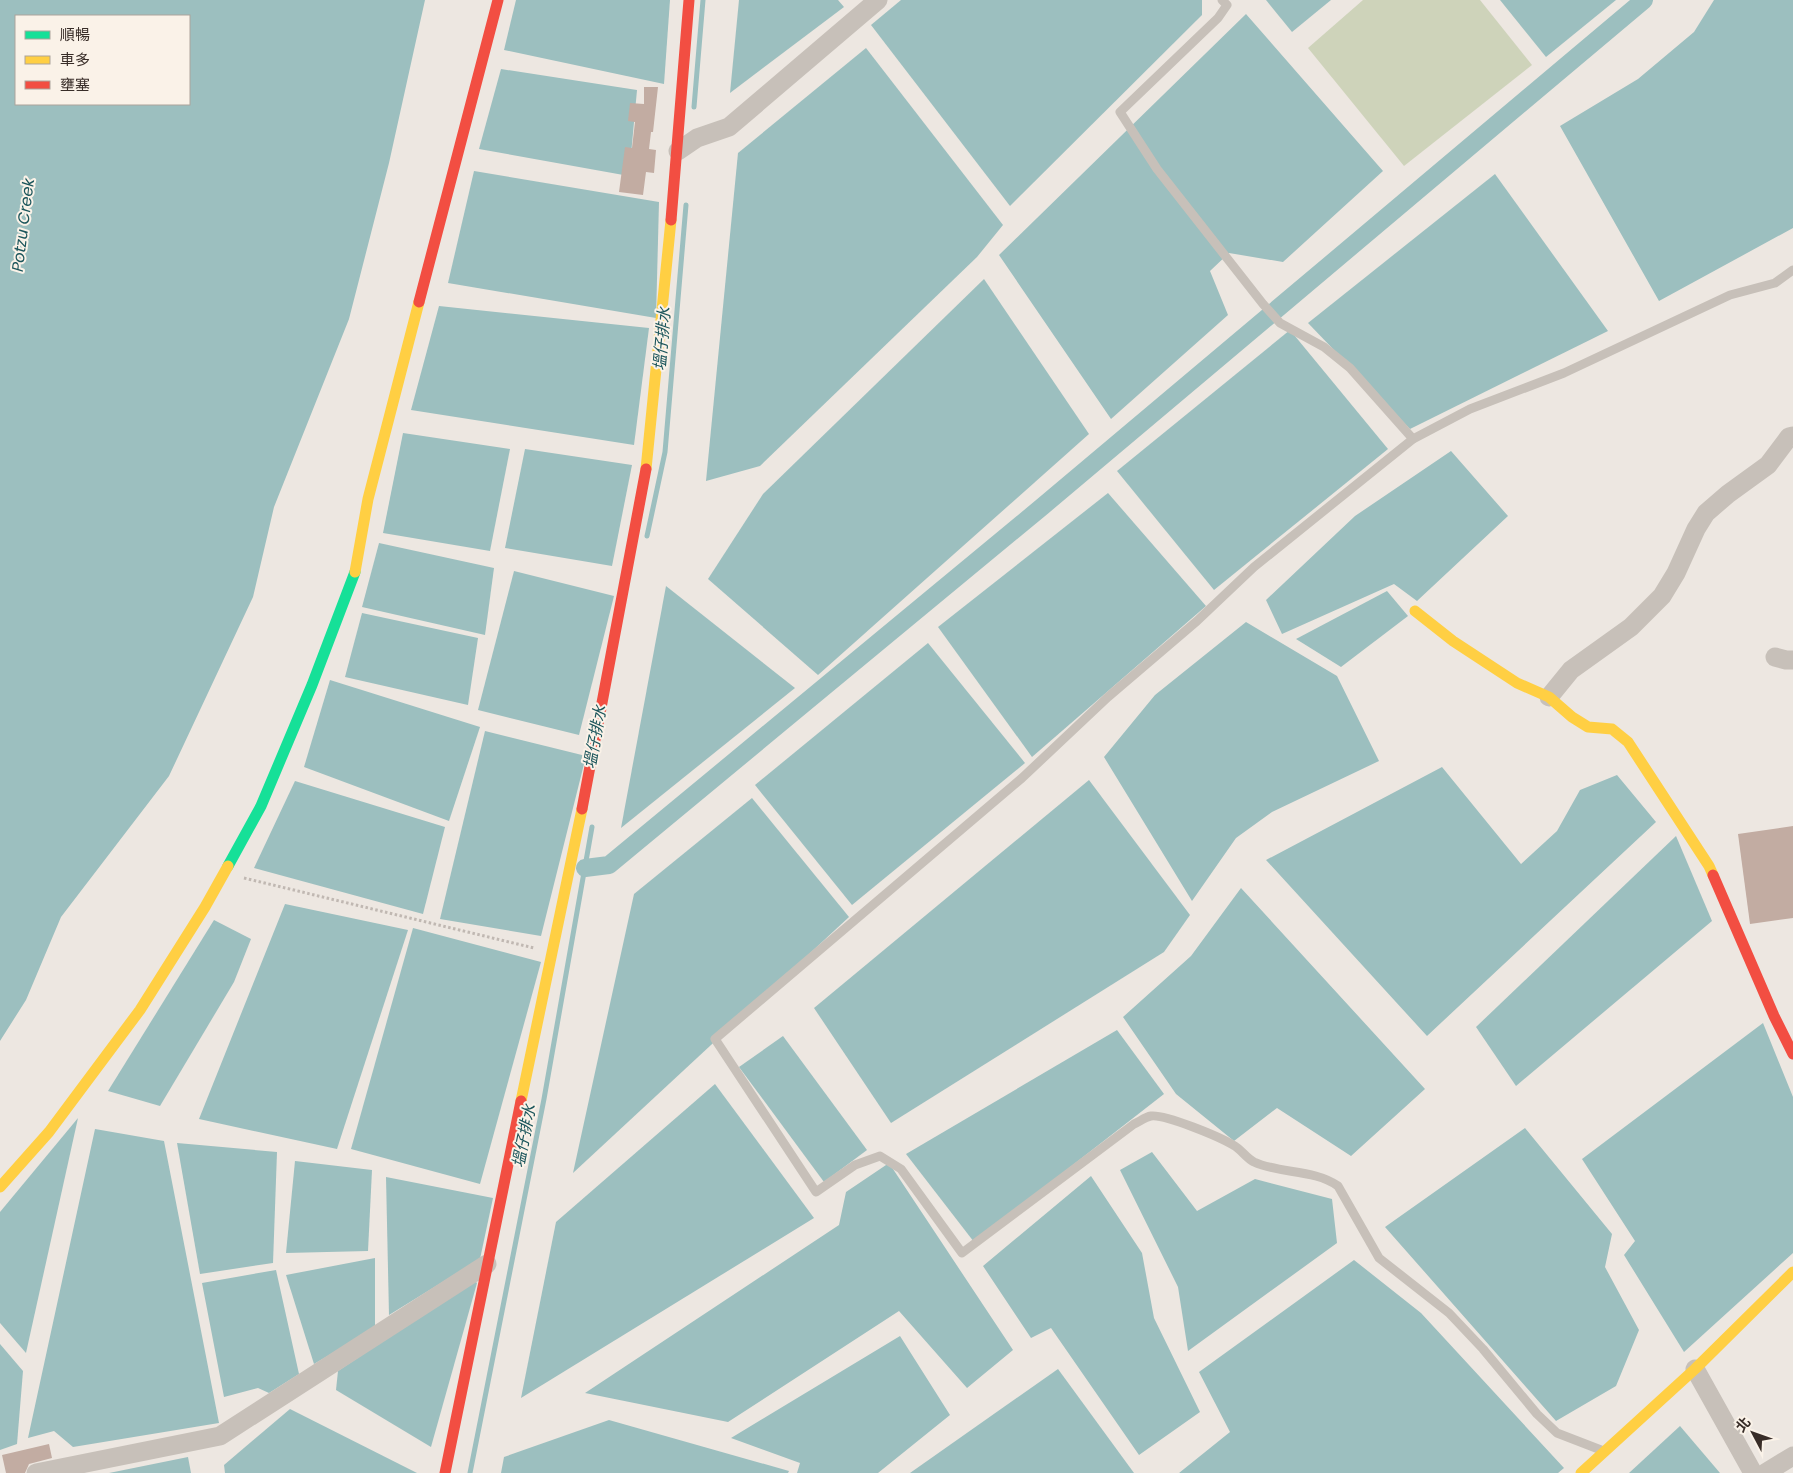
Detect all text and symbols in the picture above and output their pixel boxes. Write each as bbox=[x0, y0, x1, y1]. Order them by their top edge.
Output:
legend bbox=[15, 15, 190, 105]
text: 順暢 bbox=[60, 24, 90, 45]
text: 車多 bbox=[60, 49, 90, 70]
text: 壅塞 bbox=[60, 74, 90, 95]
water label: Potzu Creek bbox=[6, 176, 40, 273]
water label: 塭仔排水 bbox=[648, 305, 676, 372]
water label: 塭仔排水 bbox=[578, 703, 612, 771]
water label: 塭仔排水 bbox=[507, 1101, 542, 1170]
north arrow bbox=[1728, 1408, 1778, 1458]
text: 北 bbox=[1731, 1413, 1755, 1436]

